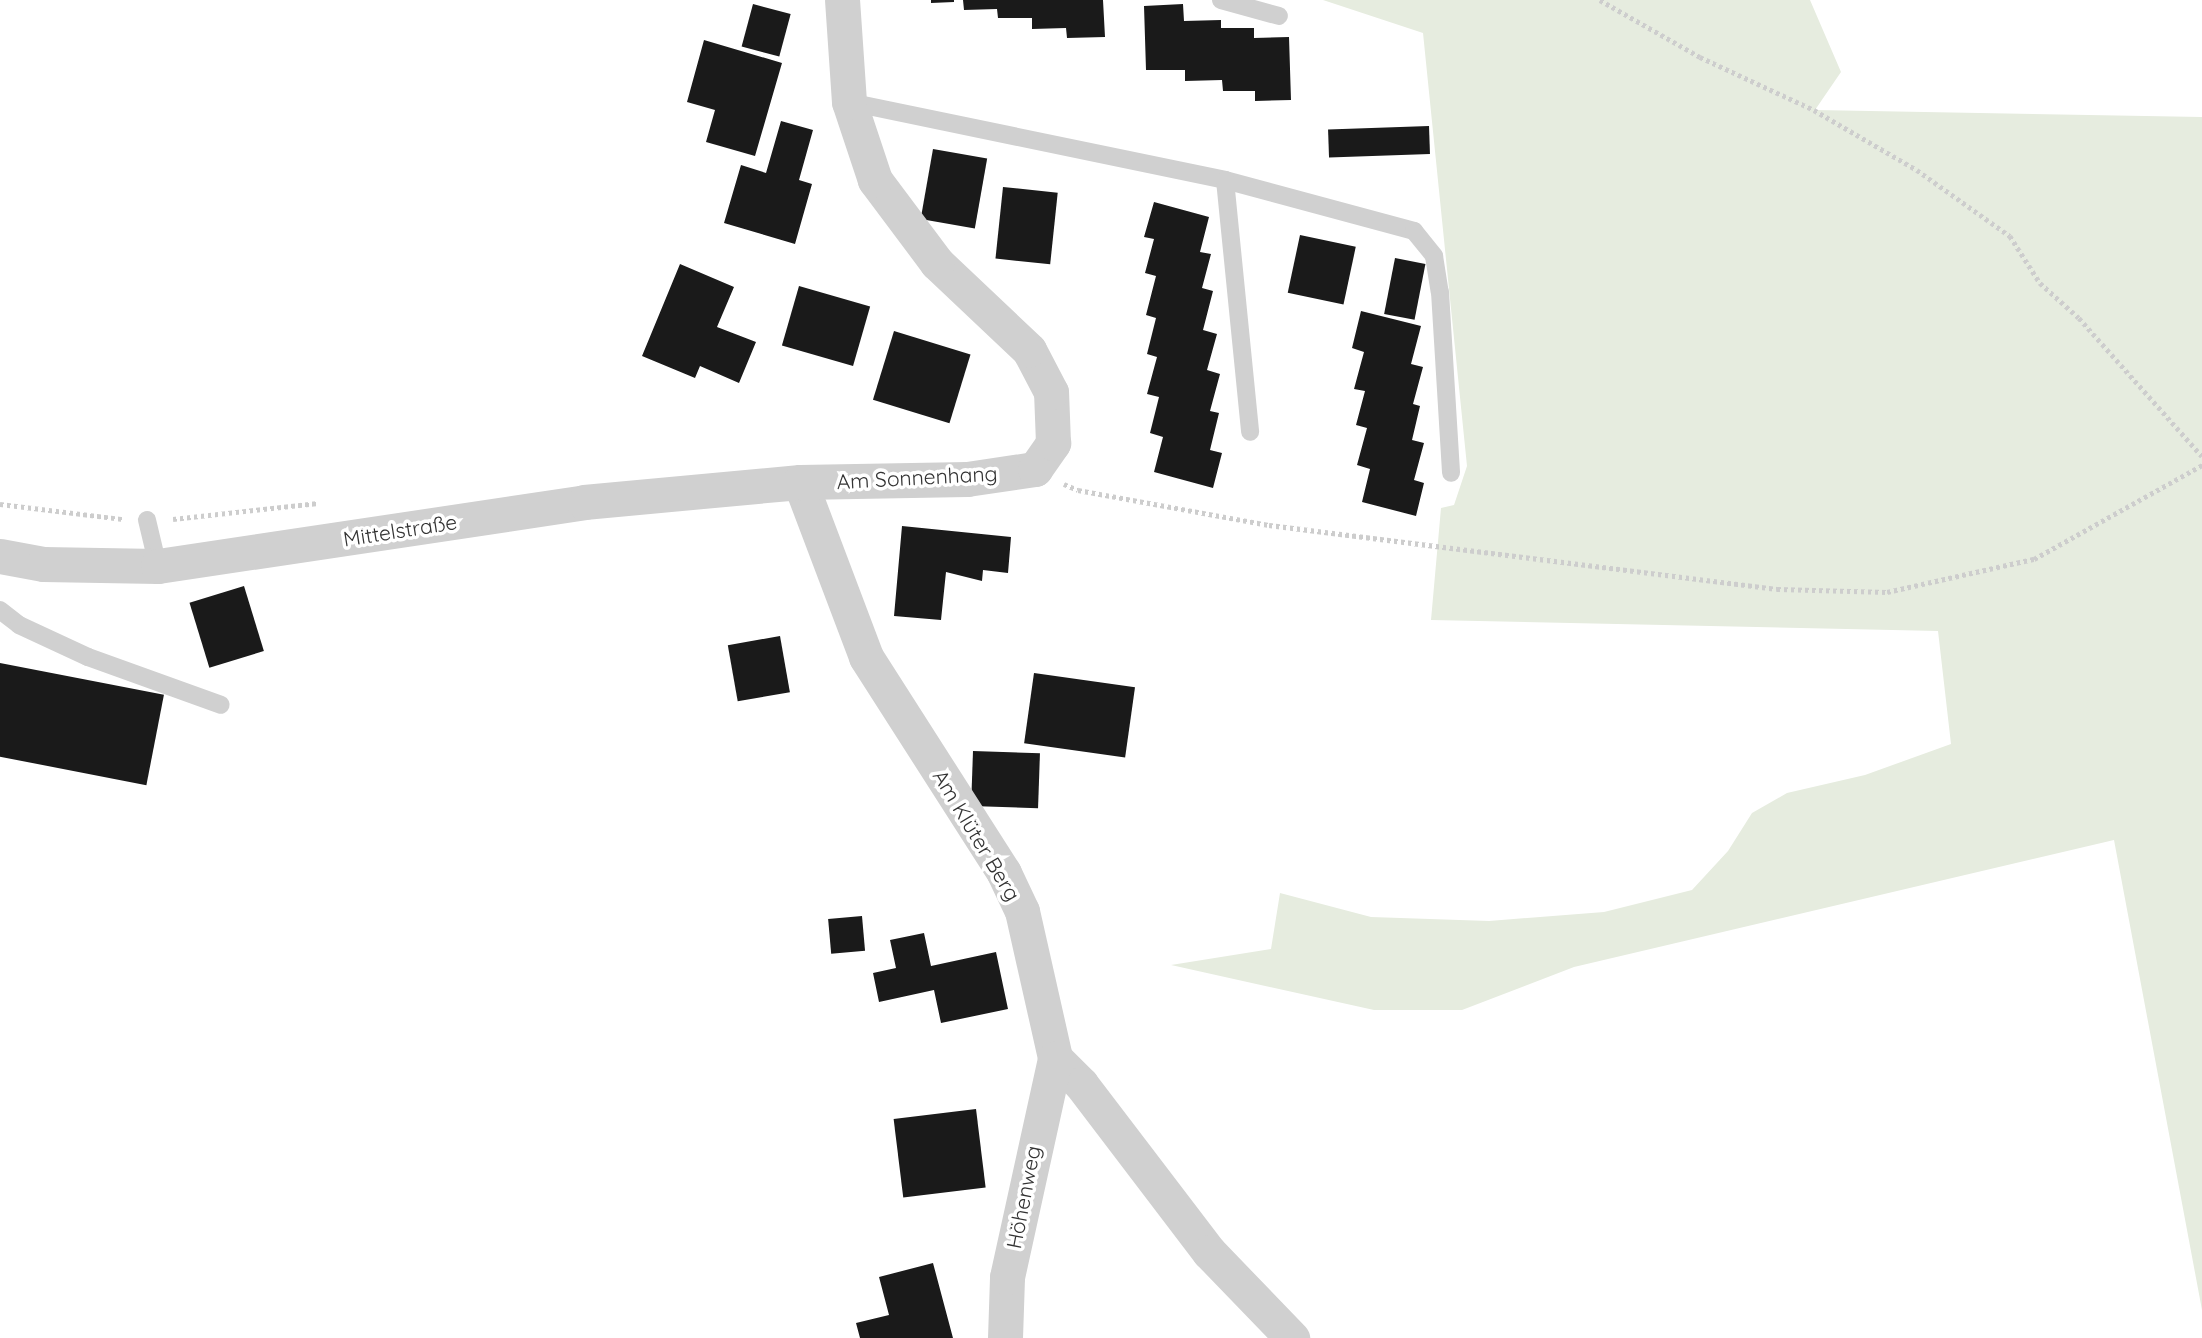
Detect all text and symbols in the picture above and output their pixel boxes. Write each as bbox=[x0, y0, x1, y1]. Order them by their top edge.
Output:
street label: Am Sonnenhang bbox=[836, 460, 998, 494]
street label: Mittelstraße bbox=[341, 509, 459, 551]
street label: Am Klüter Berg bbox=[928, 765, 1026, 905]
street label: Höhenweg bbox=[1001, 1143, 1045, 1251]

